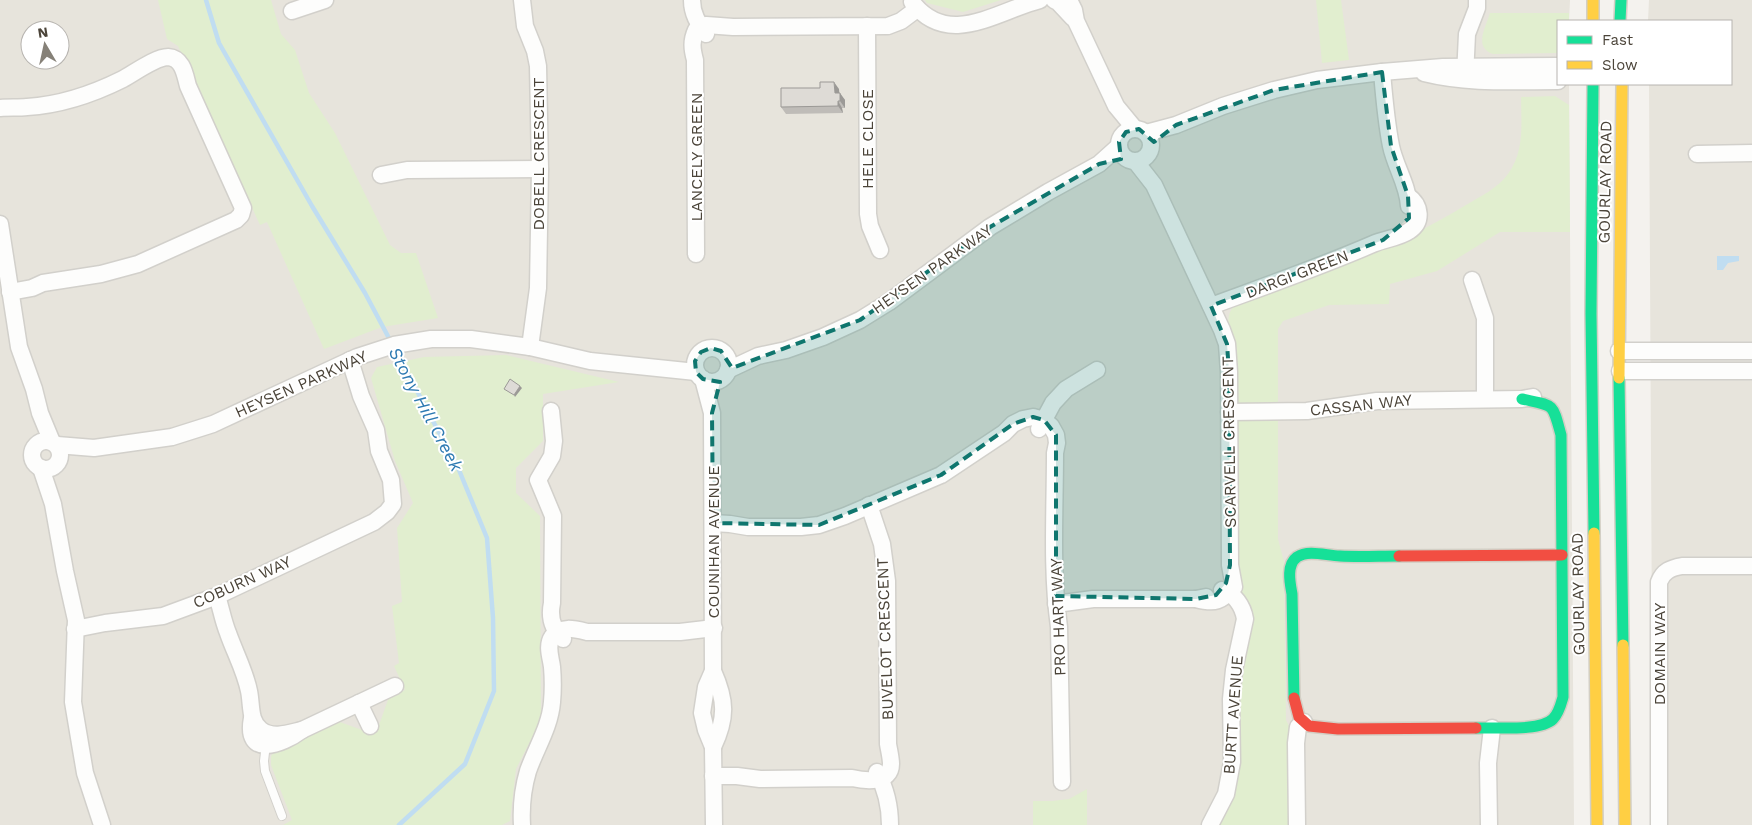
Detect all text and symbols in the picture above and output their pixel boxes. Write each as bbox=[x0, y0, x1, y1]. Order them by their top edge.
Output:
north arrow bbox=[20, 20, 70, 70]
legend bbox=[1557, 20, 1732, 85]
text: N bbox=[37, 23, 49, 41]
text: Fast bbox=[1602, 31, 1634, 49]
text: Slow bbox=[1602, 56, 1638, 74]
street label: DOBELL CRESCENT bbox=[529, 77, 548, 231]
street label: HELE CLOSE bbox=[858, 89, 877, 189]
street label: LANCELY GREEN bbox=[687, 92, 706, 222]
street label: GOURLAY ROAD bbox=[1594, 120, 1616, 244]
street label: HEYSEN PARKWAY bbox=[868, 220, 996, 318]
street label: DARGI GREEN bbox=[1243, 246, 1351, 302]
water label: Stony Hill Creek bbox=[384, 343, 468, 476]
street label: HEYSEN PARKWAY bbox=[232, 346, 370, 422]
street label: SCARVELL CRESCENT bbox=[1218, 356, 1240, 528]
street label: CASSAN WAY bbox=[1309, 390, 1413, 420]
street label: COUNIHAN AVENUE bbox=[704, 465, 723, 619]
street label: GOURLAY ROAD bbox=[1567, 532, 1589, 656]
street label: COBURN WAY bbox=[190, 552, 294, 612]
street label: BUVELOT CRESCENT bbox=[873, 557, 897, 721]
street label: PRO HART WAY bbox=[1046, 558, 1070, 676]
street label: DOMAIN WAY bbox=[1650, 603, 1669, 705]
street label: BURTT AVENUE bbox=[1219, 655, 1247, 775]

